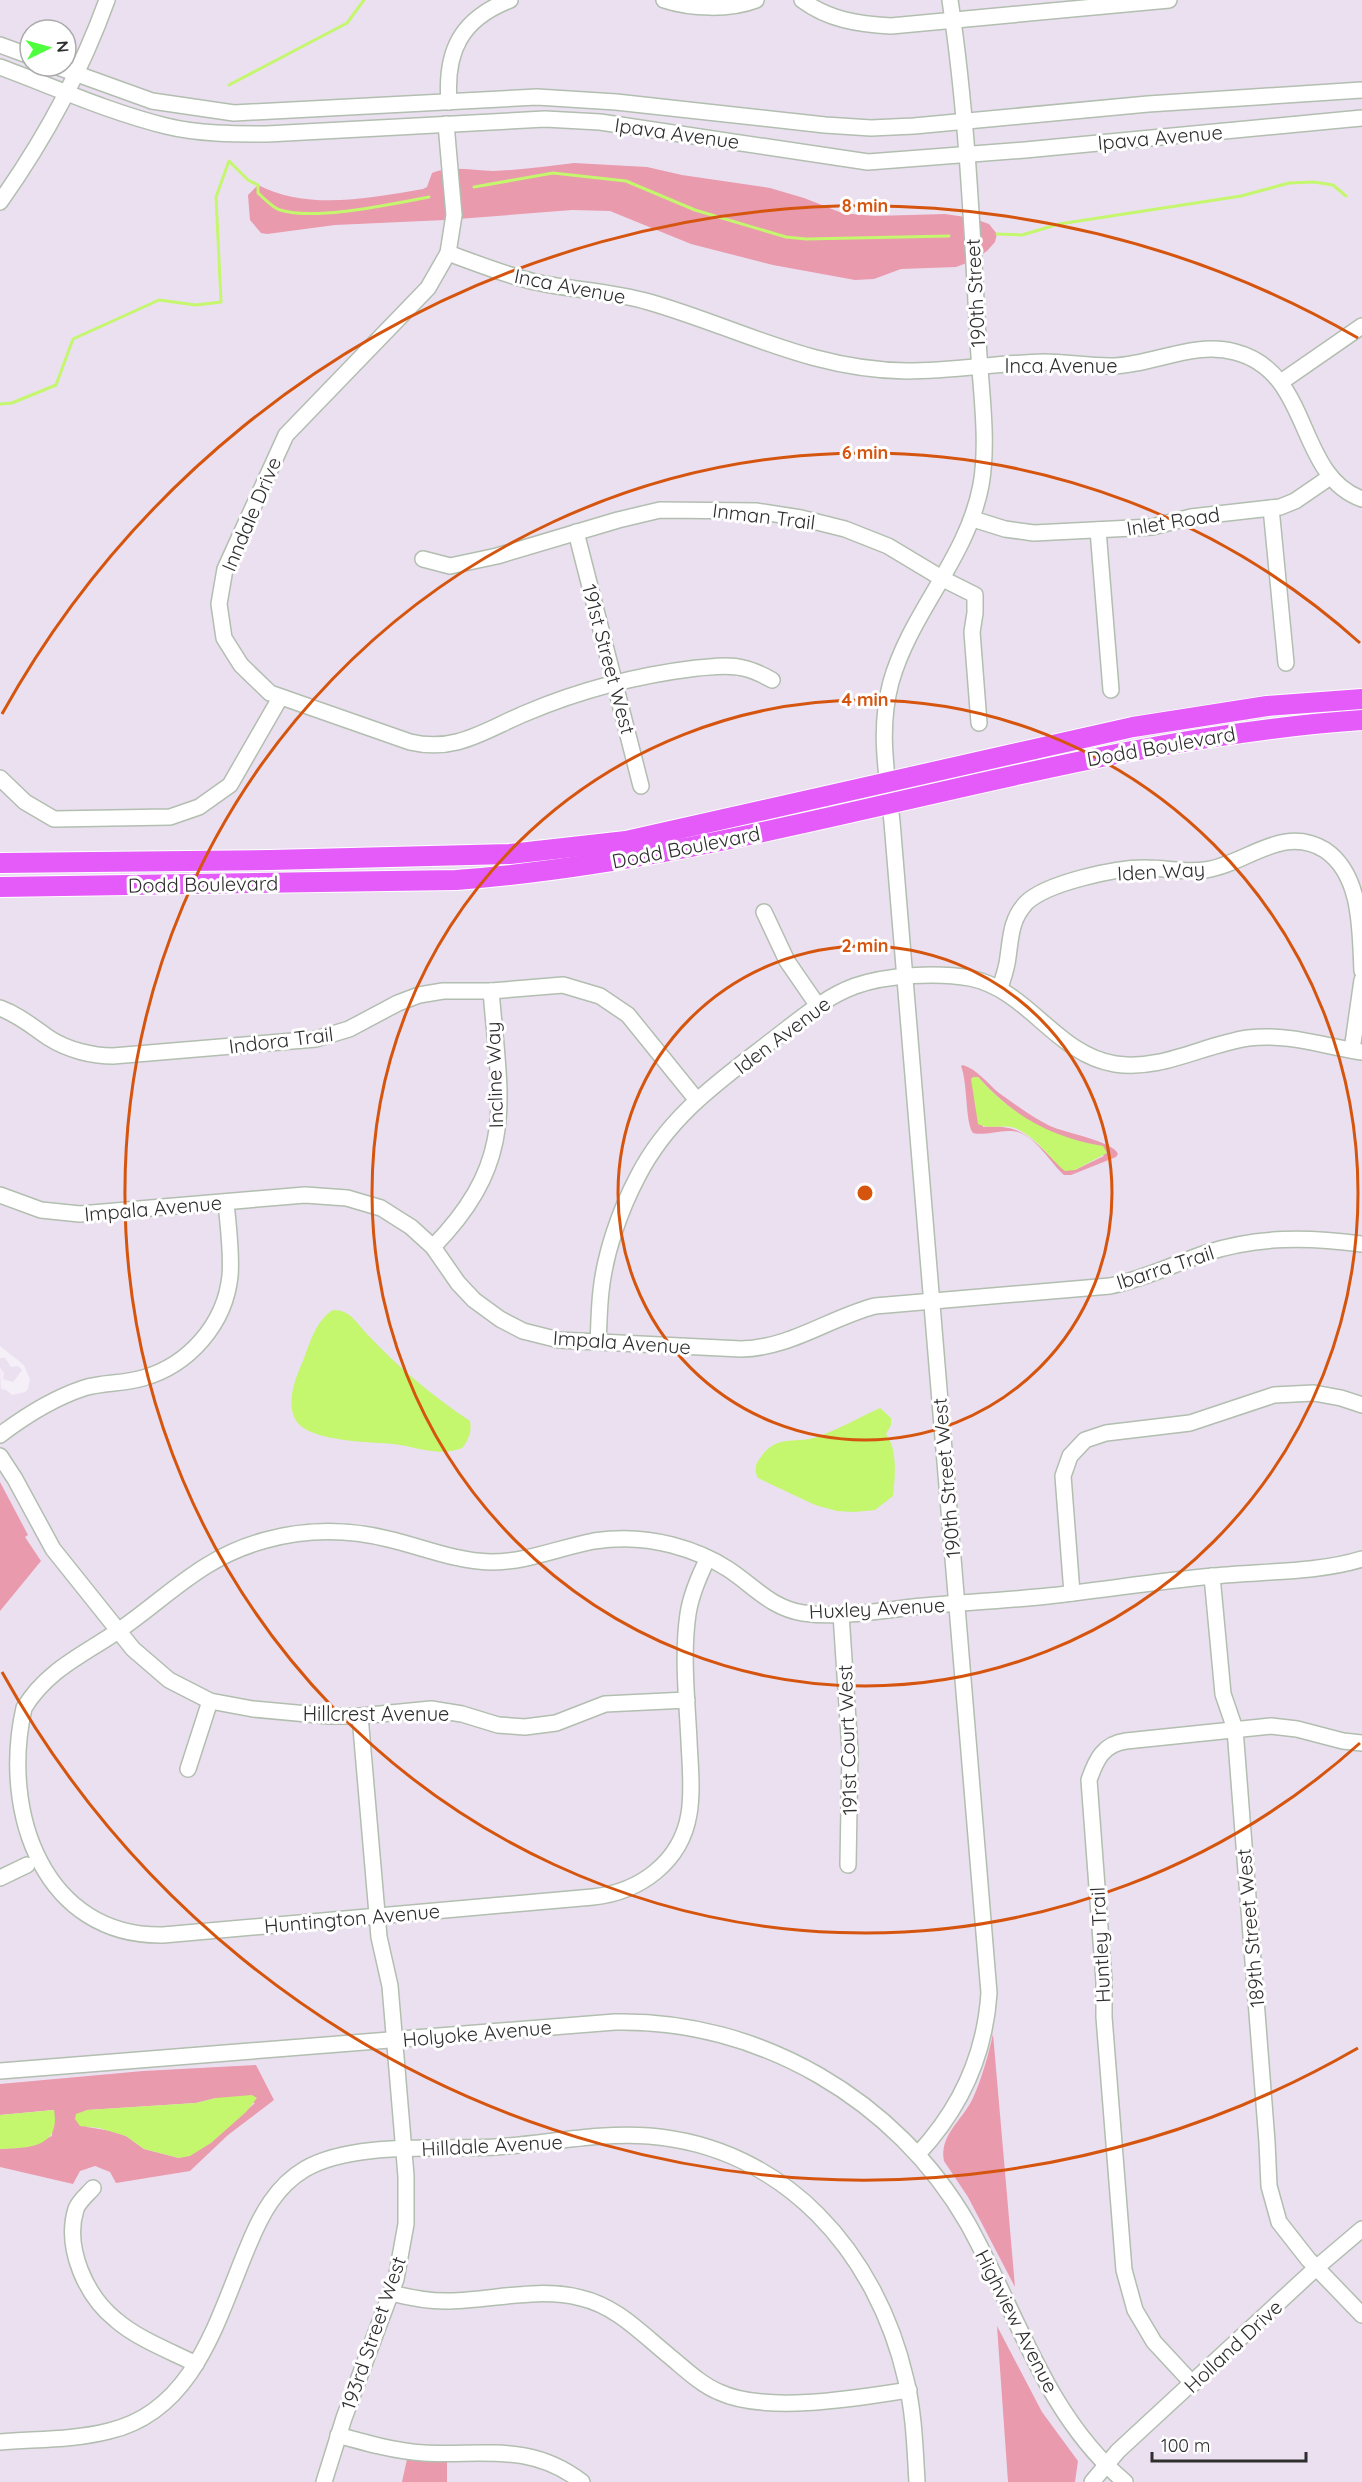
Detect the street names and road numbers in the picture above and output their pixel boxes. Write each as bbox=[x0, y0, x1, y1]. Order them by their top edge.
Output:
street label: Ipava Avenue bbox=[613, 112, 741, 154]
street label: Ipava Avenue bbox=[1096, 119, 1224, 155]
street label: 190th Street bbox=[960, 238, 990, 348]
street label: Inca Avenue bbox=[512, 263, 628, 309]
street label: Inca Avenue bbox=[1005, 353, 1117, 378]
street label: Inndale Drive bbox=[216, 453, 286, 575]
street label: Inman Trail bbox=[711, 497, 817, 535]
street label: Inlet Road bbox=[1125, 501, 1221, 541]
street label: 191st Street West bbox=[577, 581, 641, 737]
street label: Dodd Boulevard bbox=[1085, 721, 1237, 771]
street label: Dodd Boulevard bbox=[610, 820, 762, 874]
street label: Iden Way bbox=[1116, 856, 1206, 886]
street label: Dodd Boulevard bbox=[128, 870, 278, 898]
street label: Iden Avenue bbox=[729, 991, 835, 1079]
street label: Indora Trail bbox=[227, 1021, 335, 1059]
street label: Incline Way bbox=[480, 1021, 508, 1129]
street label: Impala Avenue bbox=[83, 1190, 223, 1226]
street label: Ibarra Trail bbox=[1113, 1239, 1217, 1295]
street label: Impala Avenue bbox=[552, 1325, 692, 1359]
street label: 190th Street West bbox=[927, 1397, 965, 1559]
street label: Huxley Avenue bbox=[808, 1592, 946, 1624]
street label: 191st Court West bbox=[832, 1664, 862, 1816]
street label: Hillcrest Avenue bbox=[303, 1701, 449, 1726]
street label: 189th Street West bbox=[1231, 1847, 1269, 2009]
street label: Huntley Trail bbox=[1084, 1886, 1116, 2004]
street label: Huntington Avenue bbox=[263, 1898, 441, 1938]
street label: Holyoke Avenue bbox=[401, 2014, 553, 2052]
street label: Hilldale Avenue bbox=[421, 2129, 563, 2161]
street label: Highview Avenue bbox=[970, 2245, 1064, 2397]
street label: 193rd Street West bbox=[335, 2253, 411, 2413]
street label: Holland Drive bbox=[1179, 2294, 1287, 2398]

